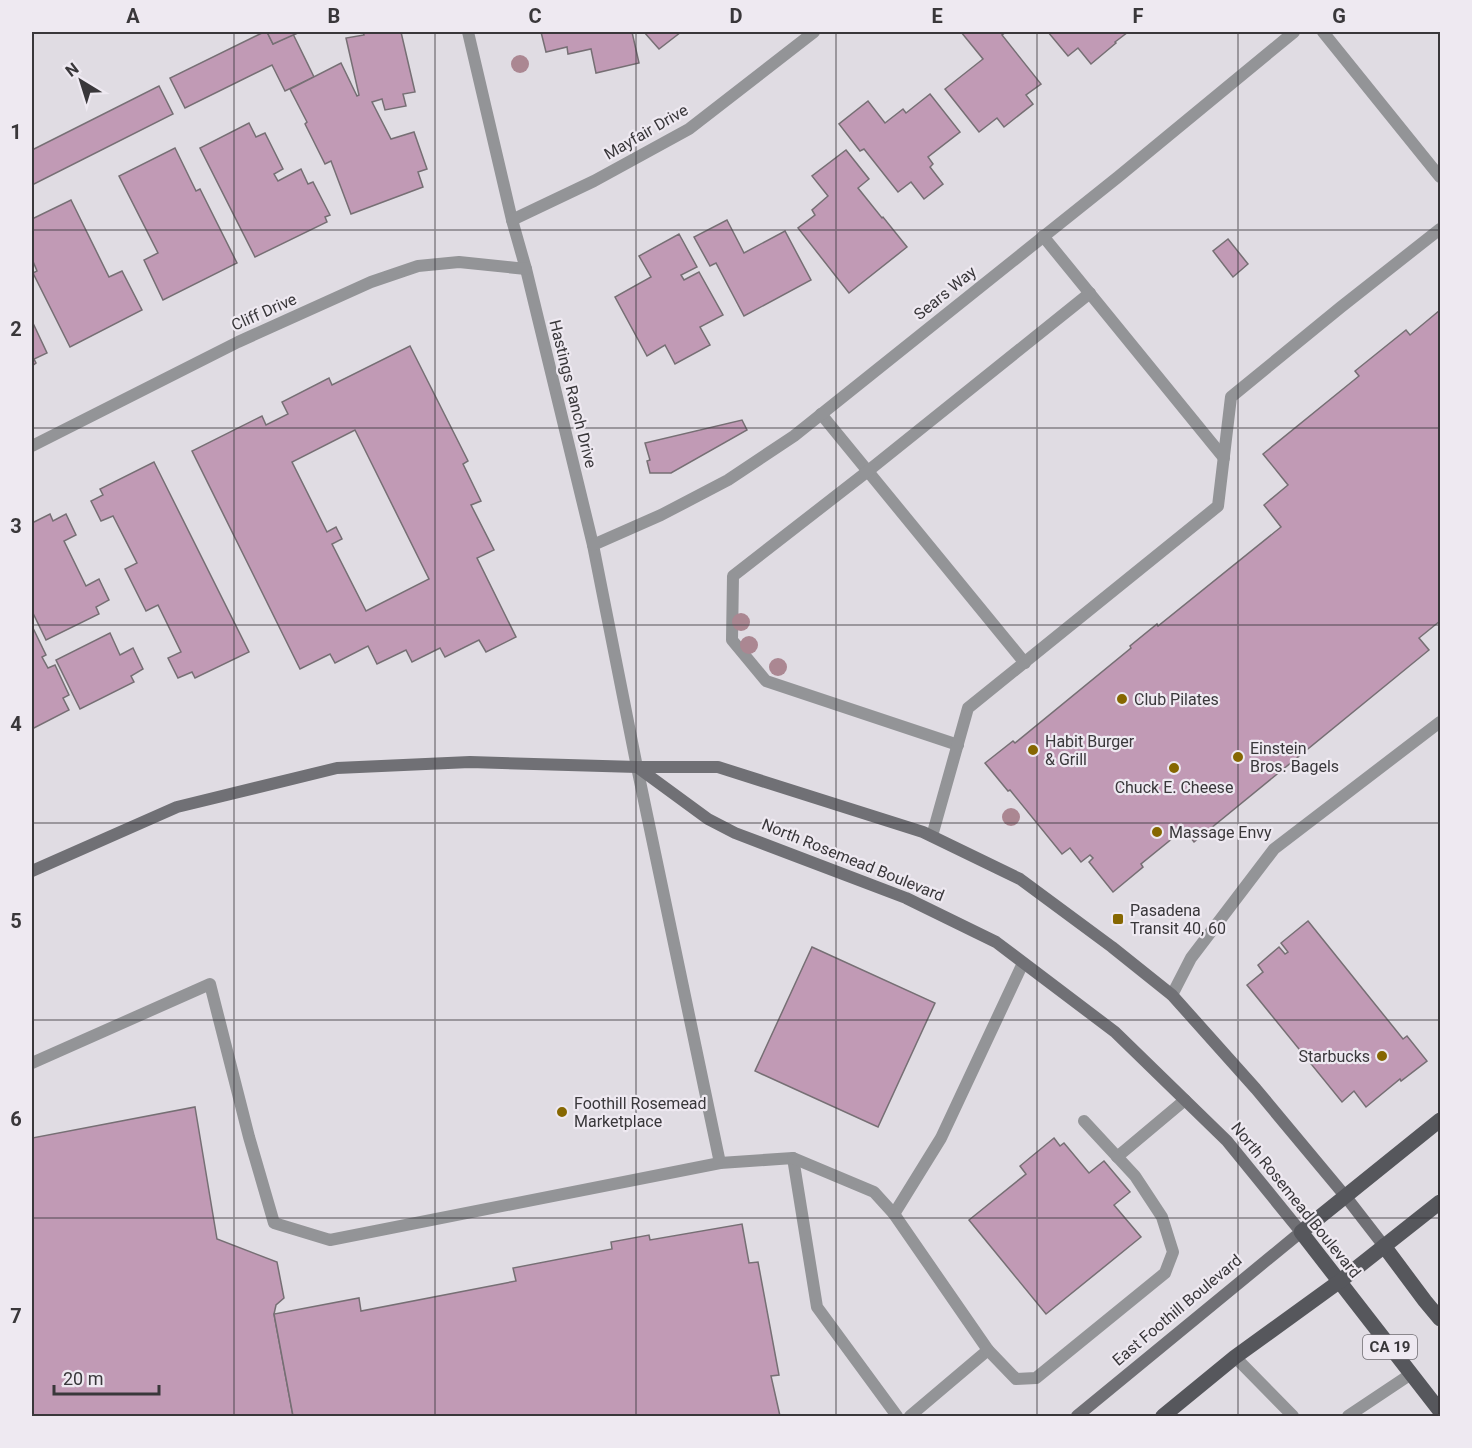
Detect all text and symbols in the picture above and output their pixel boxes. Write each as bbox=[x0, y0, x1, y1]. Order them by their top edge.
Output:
text: A bbox=[126, 4, 140, 28]
text: B bbox=[328, 4, 340, 28]
text: C bbox=[528, 4, 542, 28]
text: D bbox=[730, 4, 743, 28]
text: E bbox=[931, 4, 943, 28]
text: F bbox=[1133, 4, 1144, 28]
text: G bbox=[1332, 4, 1346, 28]
north arrow bbox=[51, 51, 111, 111]
text: N bbox=[62, 59, 82, 81]
street label: Mayfair Drive bbox=[601, 100, 691, 164]
text: 1 bbox=[10, 120, 22, 144]
street label: Sears Way bbox=[910, 262, 980, 324]
street label: Cliff Drive bbox=[229, 289, 299, 335]
text: 2 bbox=[10, 317, 22, 341]
street label: Hastings Ranch Drive bbox=[545, 318, 601, 470]
text: 3 bbox=[10, 514, 22, 538]
place label: Club Pilates bbox=[1134, 690, 1219, 709]
marker: Club Pilates bbox=[1115, 692, 1129, 706]
text: 4 bbox=[10, 712, 22, 736]
place label: Habit Burger & Grill bbox=[1045, 732, 1135, 769]
place label: Einstein Bros. Bagels bbox=[1250, 739, 1339, 776]
marker: Habit Burger & Grill bbox=[1026, 743, 1040, 757]
marker: Einstein Bros. Bagels bbox=[1231, 750, 1245, 764]
marker: Chuck E. Cheese bbox=[1167, 761, 1181, 775]
place label: Chuck E. Cheese bbox=[1115, 778, 1233, 797]
street label: North Rosemead Boulevard bbox=[759, 815, 947, 905]
place label: Massage Envy bbox=[1169, 823, 1272, 842]
marker: Massage Envy bbox=[1150, 825, 1164, 839]
place label: Pasadena Transit 40, 60 bbox=[1130, 901, 1226, 938]
text: 5 bbox=[10, 909, 22, 933]
marker: Pasadena Transit 40, 60 bbox=[1111, 912, 1125, 926]
place label: Starbucks bbox=[1299, 1047, 1370, 1066]
marker: Starbucks bbox=[1375, 1049, 1389, 1063]
place label: Foothill Rosemead Marketplace bbox=[574, 1094, 707, 1131]
marker: Foothill Rosemead Marketplace bbox=[555, 1105, 569, 1119]
text: 6 bbox=[10, 1107, 22, 1131]
street label: North Rosemead Boulevard bbox=[1227, 1118, 1365, 1282]
street label: East Foothill Boulevard bbox=[1109, 1250, 1245, 1370]
text: 7 bbox=[10, 1304, 22, 1328]
road number: CA 19 bbox=[1363, 1335, 1417, 1359]
scale bar bbox=[54, 1358, 159, 1396]
text: 20 m bbox=[63, 1368, 103, 1389]

